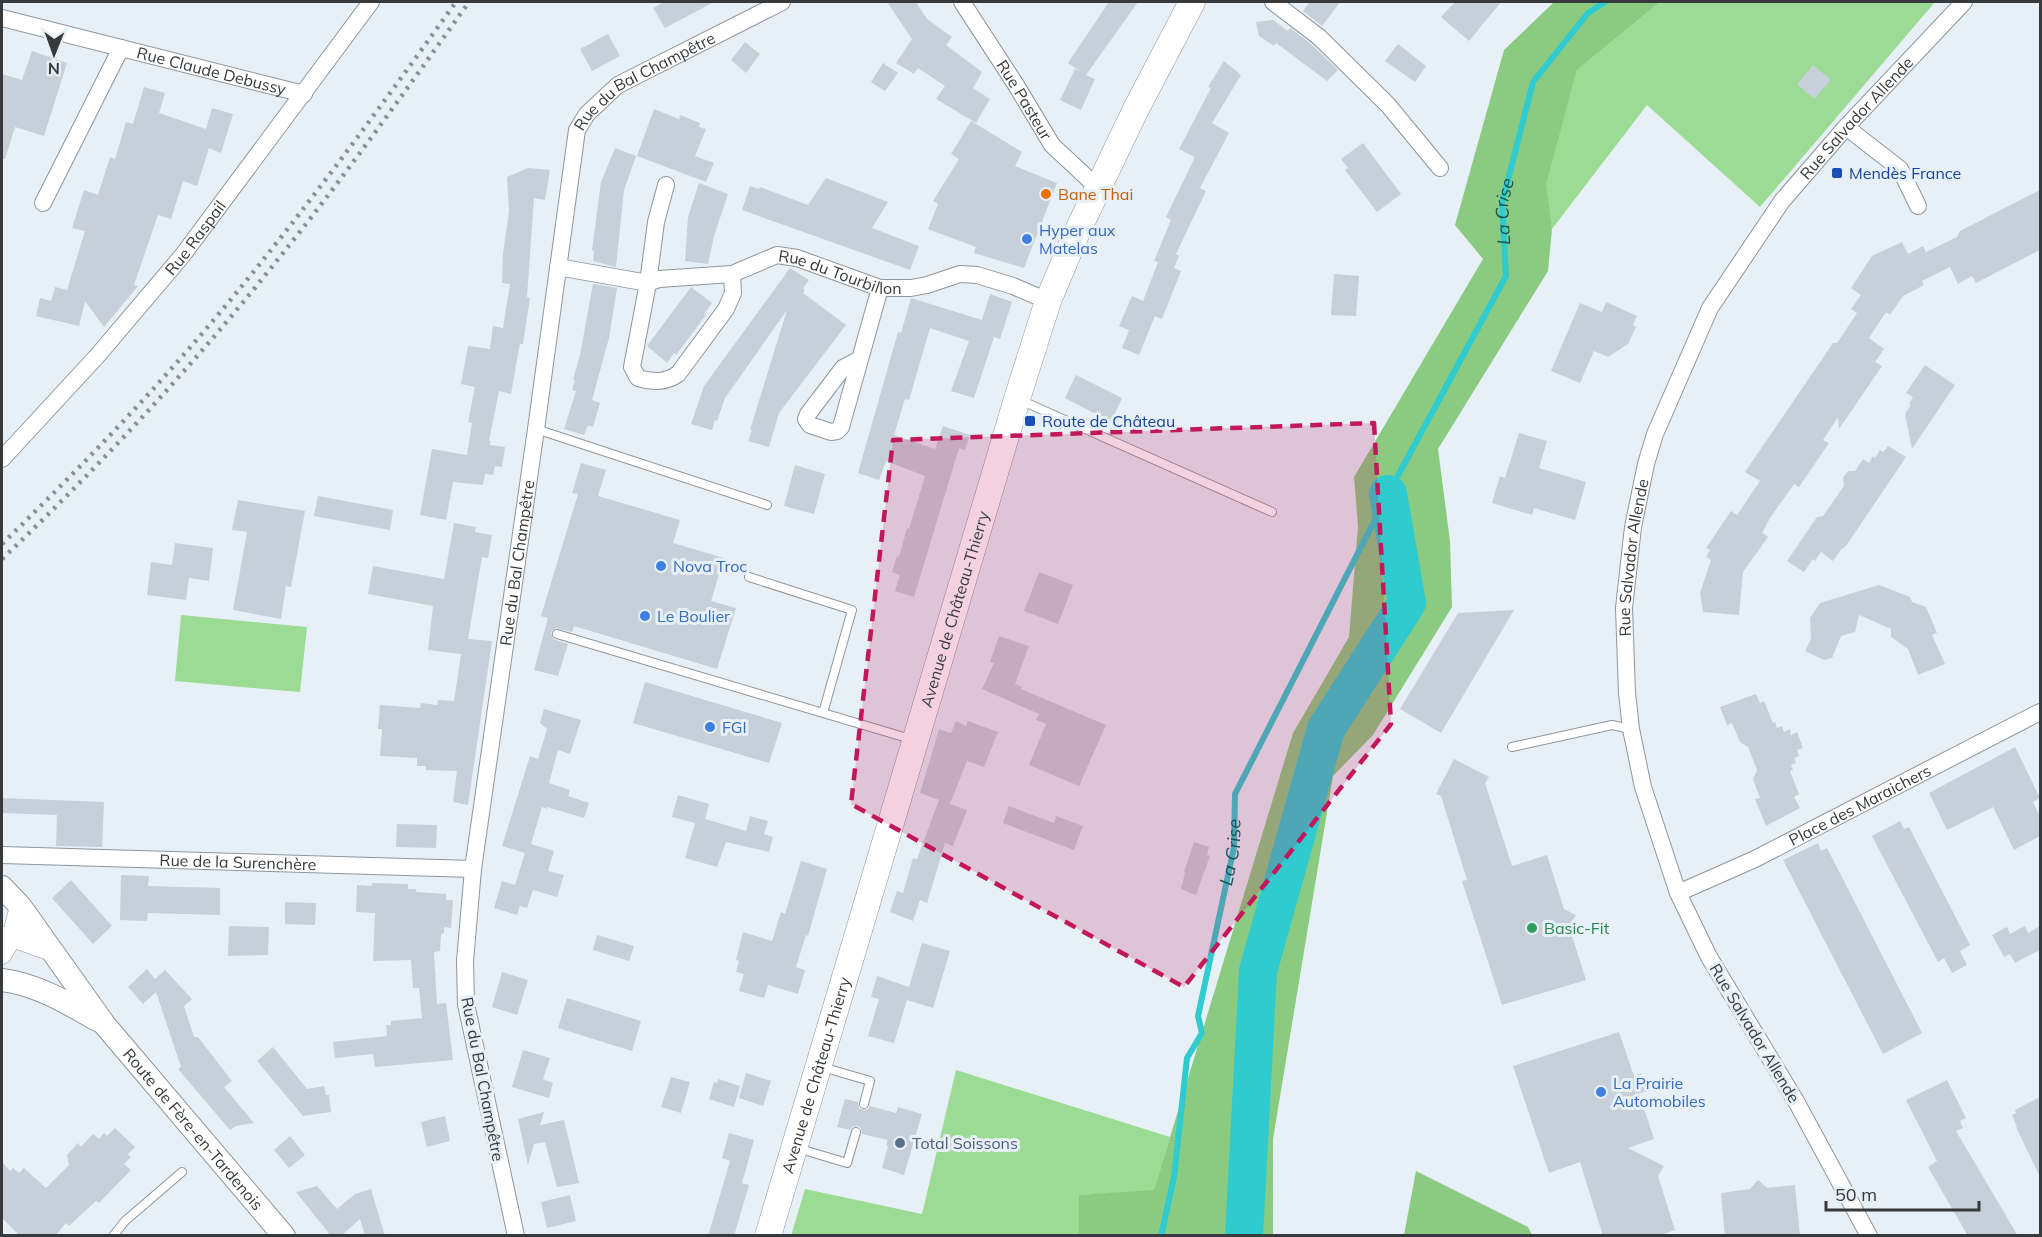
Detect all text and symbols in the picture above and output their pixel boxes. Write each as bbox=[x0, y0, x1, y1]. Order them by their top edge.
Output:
north arrow bbox=[24, 24, 84, 84]
street label: Rue du Bal Champêtre bbox=[569, 28, 718, 134]
street label: Rue Claude Debussy bbox=[135, 42, 289, 99]
street label: Rue Salvador Allende bbox=[1795, 52, 1917, 183]
street label: Rue Pasteur bbox=[992, 56, 1057, 143]
text: N bbox=[48, 59, 60, 79]
place label: Mendès France bbox=[1849, 163, 1961, 183]
marker: Mendès France bbox=[1830, 166, 1844, 180]
water label: La Crise bbox=[1490, 175, 1519, 246]
place label: Bane Thai bbox=[1058, 184, 1133, 204]
marker: Bane Thai bbox=[1039, 187, 1053, 201]
street label: Rue Raspail bbox=[160, 196, 230, 279]
place label: Hyper aux Matelas bbox=[1039, 220, 1116, 258]
marker: Hyper aux Matelas bbox=[1020, 232, 1034, 246]
street label: Rue du Tourbillon bbox=[777, 245, 902, 298]
place label: Route de Château bbox=[1042, 411, 1175, 431]
marker: Route de Château bbox=[1023, 414, 1037, 428]
street label: Rue Salvador Allende bbox=[1614, 477, 1653, 637]
street label: Rue du Bal Champêtre bbox=[495, 479, 539, 647]
street label: Avenue de Château-Thierry bbox=[916, 508, 993, 710]
place label: Nova Troc bbox=[673, 556, 747, 576]
marker: Nova Troc bbox=[654, 559, 668, 573]
place label: Le Boulier bbox=[657, 606, 730, 626]
marker: Le Boulier bbox=[638, 609, 652, 623]
place label: FGI bbox=[722, 717, 747, 737]
marker: FGI bbox=[703, 720, 717, 734]
street label: Place des Maraichers bbox=[1785, 760, 1934, 850]
water label: La Crise bbox=[1214, 819, 1246, 888]
street label: Rue de la Surenchère bbox=[159, 850, 317, 874]
place label: Basic-Fit bbox=[1544, 918, 1610, 938]
marker: Basic-Fit bbox=[1525, 921, 1539, 935]
street label: Rue Salvador Allende bbox=[1705, 960, 1805, 1106]
street label: Avenue de Château-Thierry bbox=[777, 974, 855, 1176]
street label: Rue du Bal Champêtre bbox=[457, 995, 509, 1163]
street label: Route de Fère-en-Tardenois bbox=[119, 1044, 268, 1214]
place label: La Prairie Automobiles bbox=[1613, 1073, 1706, 1111]
marker: La Prairie Automobiles bbox=[1594, 1085, 1608, 1099]
place label: Total Soissons bbox=[912, 1133, 1018, 1153]
marker: Total Soissons bbox=[893, 1136, 907, 1150]
scale bar bbox=[1826, 1174, 1979, 1212]
text: 50 m bbox=[1835, 1183, 1877, 1206]

